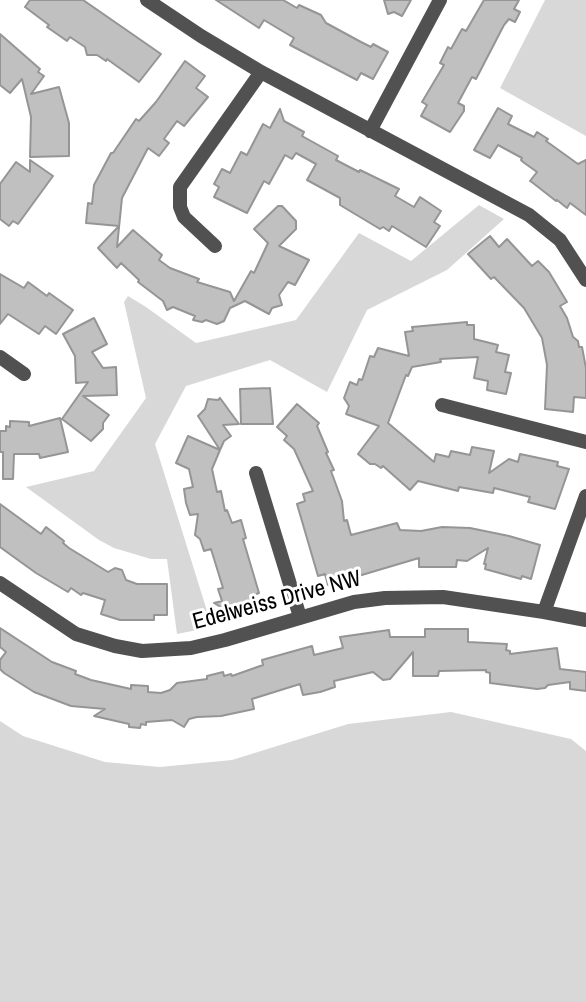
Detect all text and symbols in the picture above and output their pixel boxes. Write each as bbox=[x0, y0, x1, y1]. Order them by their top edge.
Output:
street label: Edelweiss Drive NW bbox=[190, 565, 364, 637]

